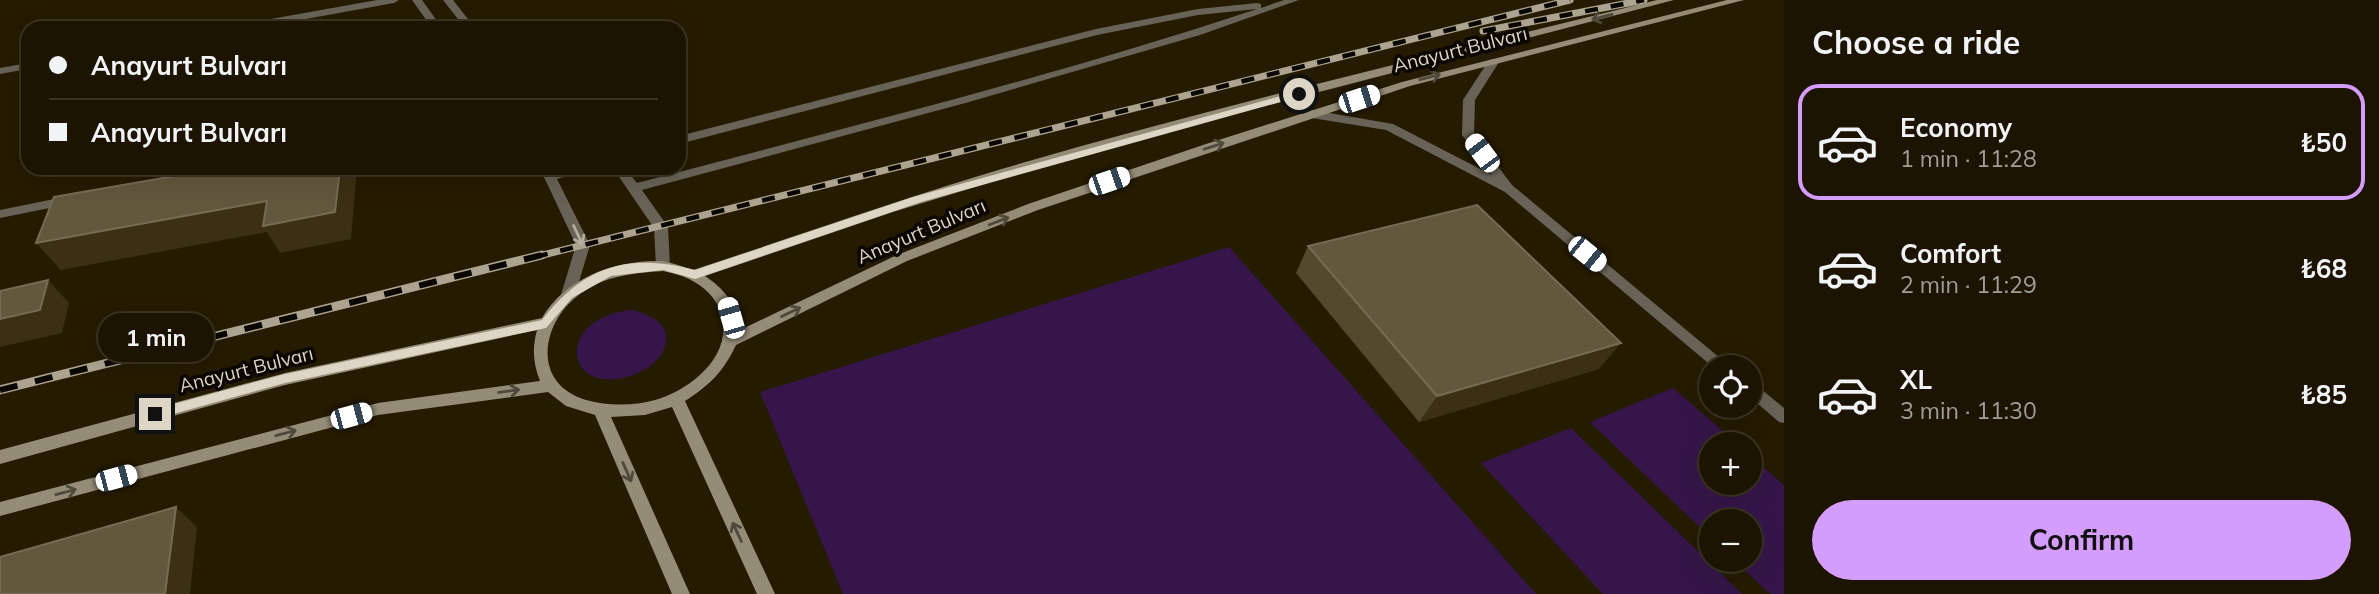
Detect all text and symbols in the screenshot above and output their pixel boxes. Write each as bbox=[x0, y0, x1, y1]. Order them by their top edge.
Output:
one-way arrow bbox=[1591, 11, 1614, 24]
street label: Anayurt Bulvarı bbox=[1390, 21, 1530, 77]
text: Choose a ride bbox=[1812, 22, 2020, 62]
text: Anayurt Bulvarı bbox=[91, 49, 287, 82]
one-way arrow bbox=[1419, 70, 1441, 83]
route start bbox=[1283, 78, 1315, 110]
car bbox=[1336, 83, 1383, 115]
icon: car bbox=[1816, 111, 1879, 174]
text: Economy bbox=[1900, 111, 2012, 144]
text: Anayurt Bulvarı bbox=[91, 116, 287, 149]
text: ₺50 bbox=[2300, 126, 2347, 159]
car bbox=[1461, 130, 1504, 176]
one-way arrow bbox=[1202, 139, 1224, 151]
text: 1 min · 11:28 bbox=[1900, 144, 2037, 173]
car bbox=[1086, 164, 1133, 198]
street label: Anayurt Bulvarı bbox=[853, 193, 989, 269]
one-way arrow bbox=[987, 213, 1009, 226]
one-way arrow bbox=[572, 224, 585, 245]
car bbox=[1565, 233, 1610, 275]
icon: car bbox=[1816, 237, 1879, 300]
text: Comfort bbox=[1900, 237, 2001, 270]
text: ₺68 bbox=[2300, 252, 2347, 285]
text: 2 min · 11:29 bbox=[1900, 270, 2037, 299]
car bbox=[716, 295, 747, 341]
one-way arrow bbox=[780, 305, 801, 318]
callout: 1 min bbox=[97, 312, 213, 362]
text: 1 min bbox=[126, 323, 186, 352]
street label: Anayurt Bulvarı bbox=[176, 341, 316, 397]
map controls bbox=[1699, 355, 1762, 572]
button: locate bbox=[1699, 355, 1762, 418]
icon: car bbox=[1816, 363, 1879, 426]
text: XL bbox=[1900, 363, 1932, 396]
text: ₺85 bbox=[2300, 378, 2347, 411]
one-way arrow bbox=[497, 385, 520, 398]
text: 3 min · 11:30 bbox=[1900, 396, 2037, 425]
route end bbox=[139, 398, 171, 430]
car bbox=[328, 400, 375, 432]
one-way arrow bbox=[274, 426, 297, 439]
button: + bbox=[1699, 432, 1762, 495]
one-way arrow bbox=[621, 461, 634, 482]
car bbox=[93, 462, 140, 494]
one-way arrow bbox=[55, 484, 77, 497]
button: Confirm bbox=[1812, 500, 2351, 580]
button: − bbox=[1699, 509, 1762, 572]
one-way arrow bbox=[730, 522, 744, 543]

